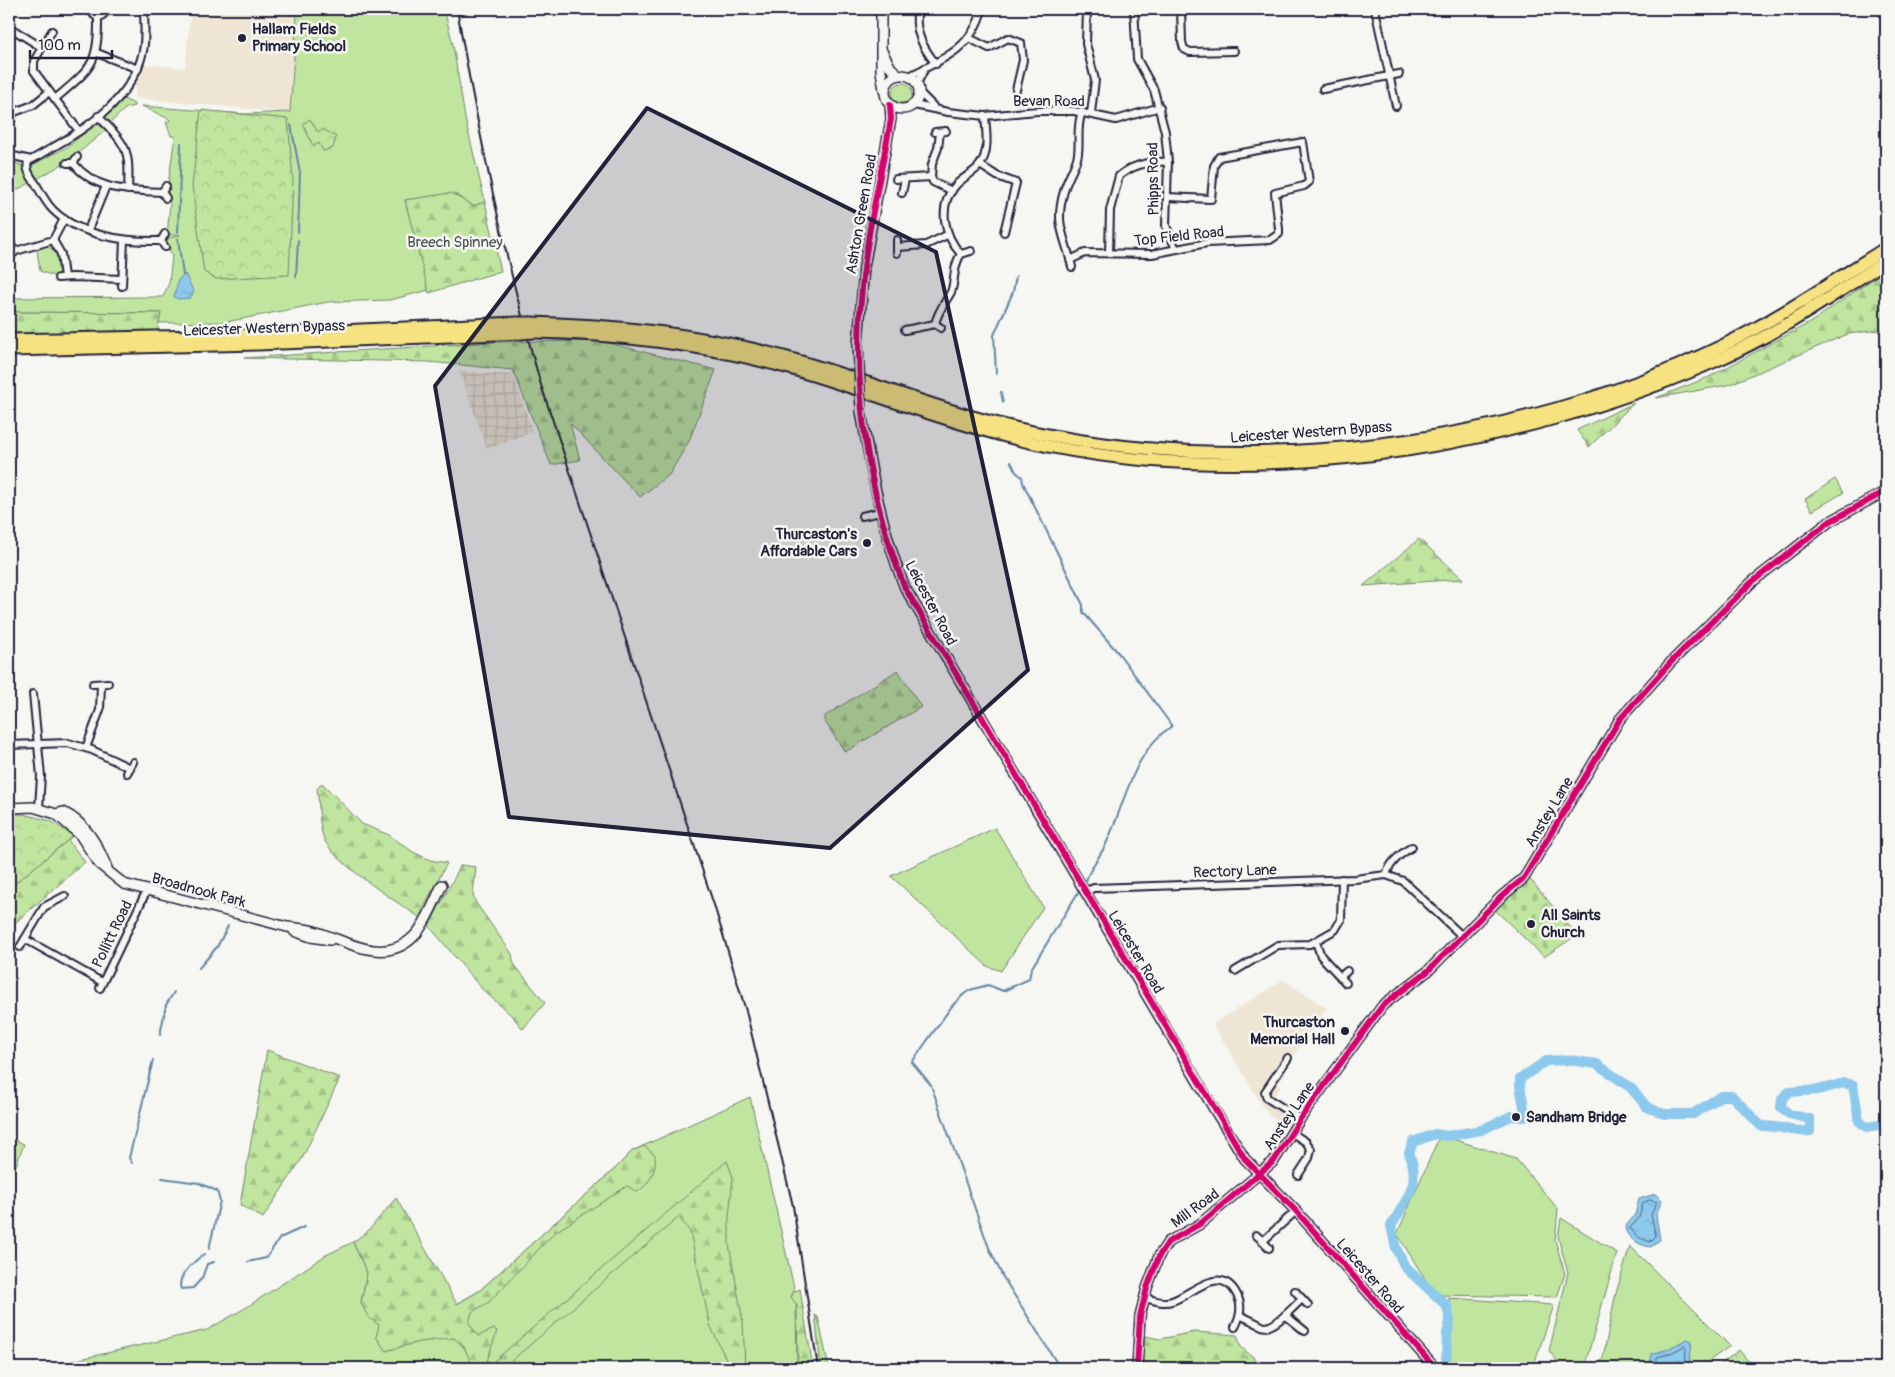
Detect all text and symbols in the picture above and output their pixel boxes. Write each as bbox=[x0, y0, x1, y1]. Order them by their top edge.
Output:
place label: Hallam Fields Primary School bbox=[252, 20, 346, 56]
scale bar bbox=[30, 28, 112, 60]
marker: Hallam Fields Primary School bbox=[236, 32, 248, 44]
text: 100 m bbox=[38, 36, 81, 55]
street label: Bevan Road bbox=[1013, 92, 1085, 111]
street label: Phipps Road bbox=[1143, 142, 1164, 216]
street label: Ashton Green Road bbox=[842, 153, 881, 276]
street label: Top Field Road bbox=[1133, 222, 1225, 251]
park label: Breech Spinney bbox=[407, 233, 503, 252]
street label: Leicester Western Bypass bbox=[183, 316, 346, 341]
street label: Leicester Western Bypass bbox=[1230, 417, 1393, 448]
place label: Thurcaston's Affordable Cars bbox=[760, 525, 857, 561]
marker: Thurcaston's Affordable Cars bbox=[861, 537, 873, 549]
street label: Leicester Road bbox=[900, 558, 961, 649]
street label: Anstey Lane bbox=[1521, 773, 1578, 851]
street label: Rectory Lane bbox=[1193, 861, 1278, 882]
street label: Broadnook Park bbox=[150, 869, 249, 912]
street label: Pollitt Road bbox=[88, 897, 137, 971]
place label: All Saints Church bbox=[1541, 906, 1601, 942]
street label: Leicester Road bbox=[1103, 907, 1168, 997]
marker: All Saints Church bbox=[1525, 918, 1537, 930]
place label: Thurcaston Memorial Hall bbox=[1250, 1013, 1335, 1049]
marker: Thurcaston Memorial Hall bbox=[1339, 1025, 1351, 1037]
street label: Anstey Lane bbox=[1260, 1078, 1320, 1154]
place label: Sandham Bridge bbox=[1526, 1108, 1627, 1127]
marker: Sandham Bridge bbox=[1510, 1111, 1522, 1123]
street label: Mill Road bbox=[1167, 1185, 1223, 1232]
street label: Leicester Road bbox=[1332, 1235, 1407, 1318]

